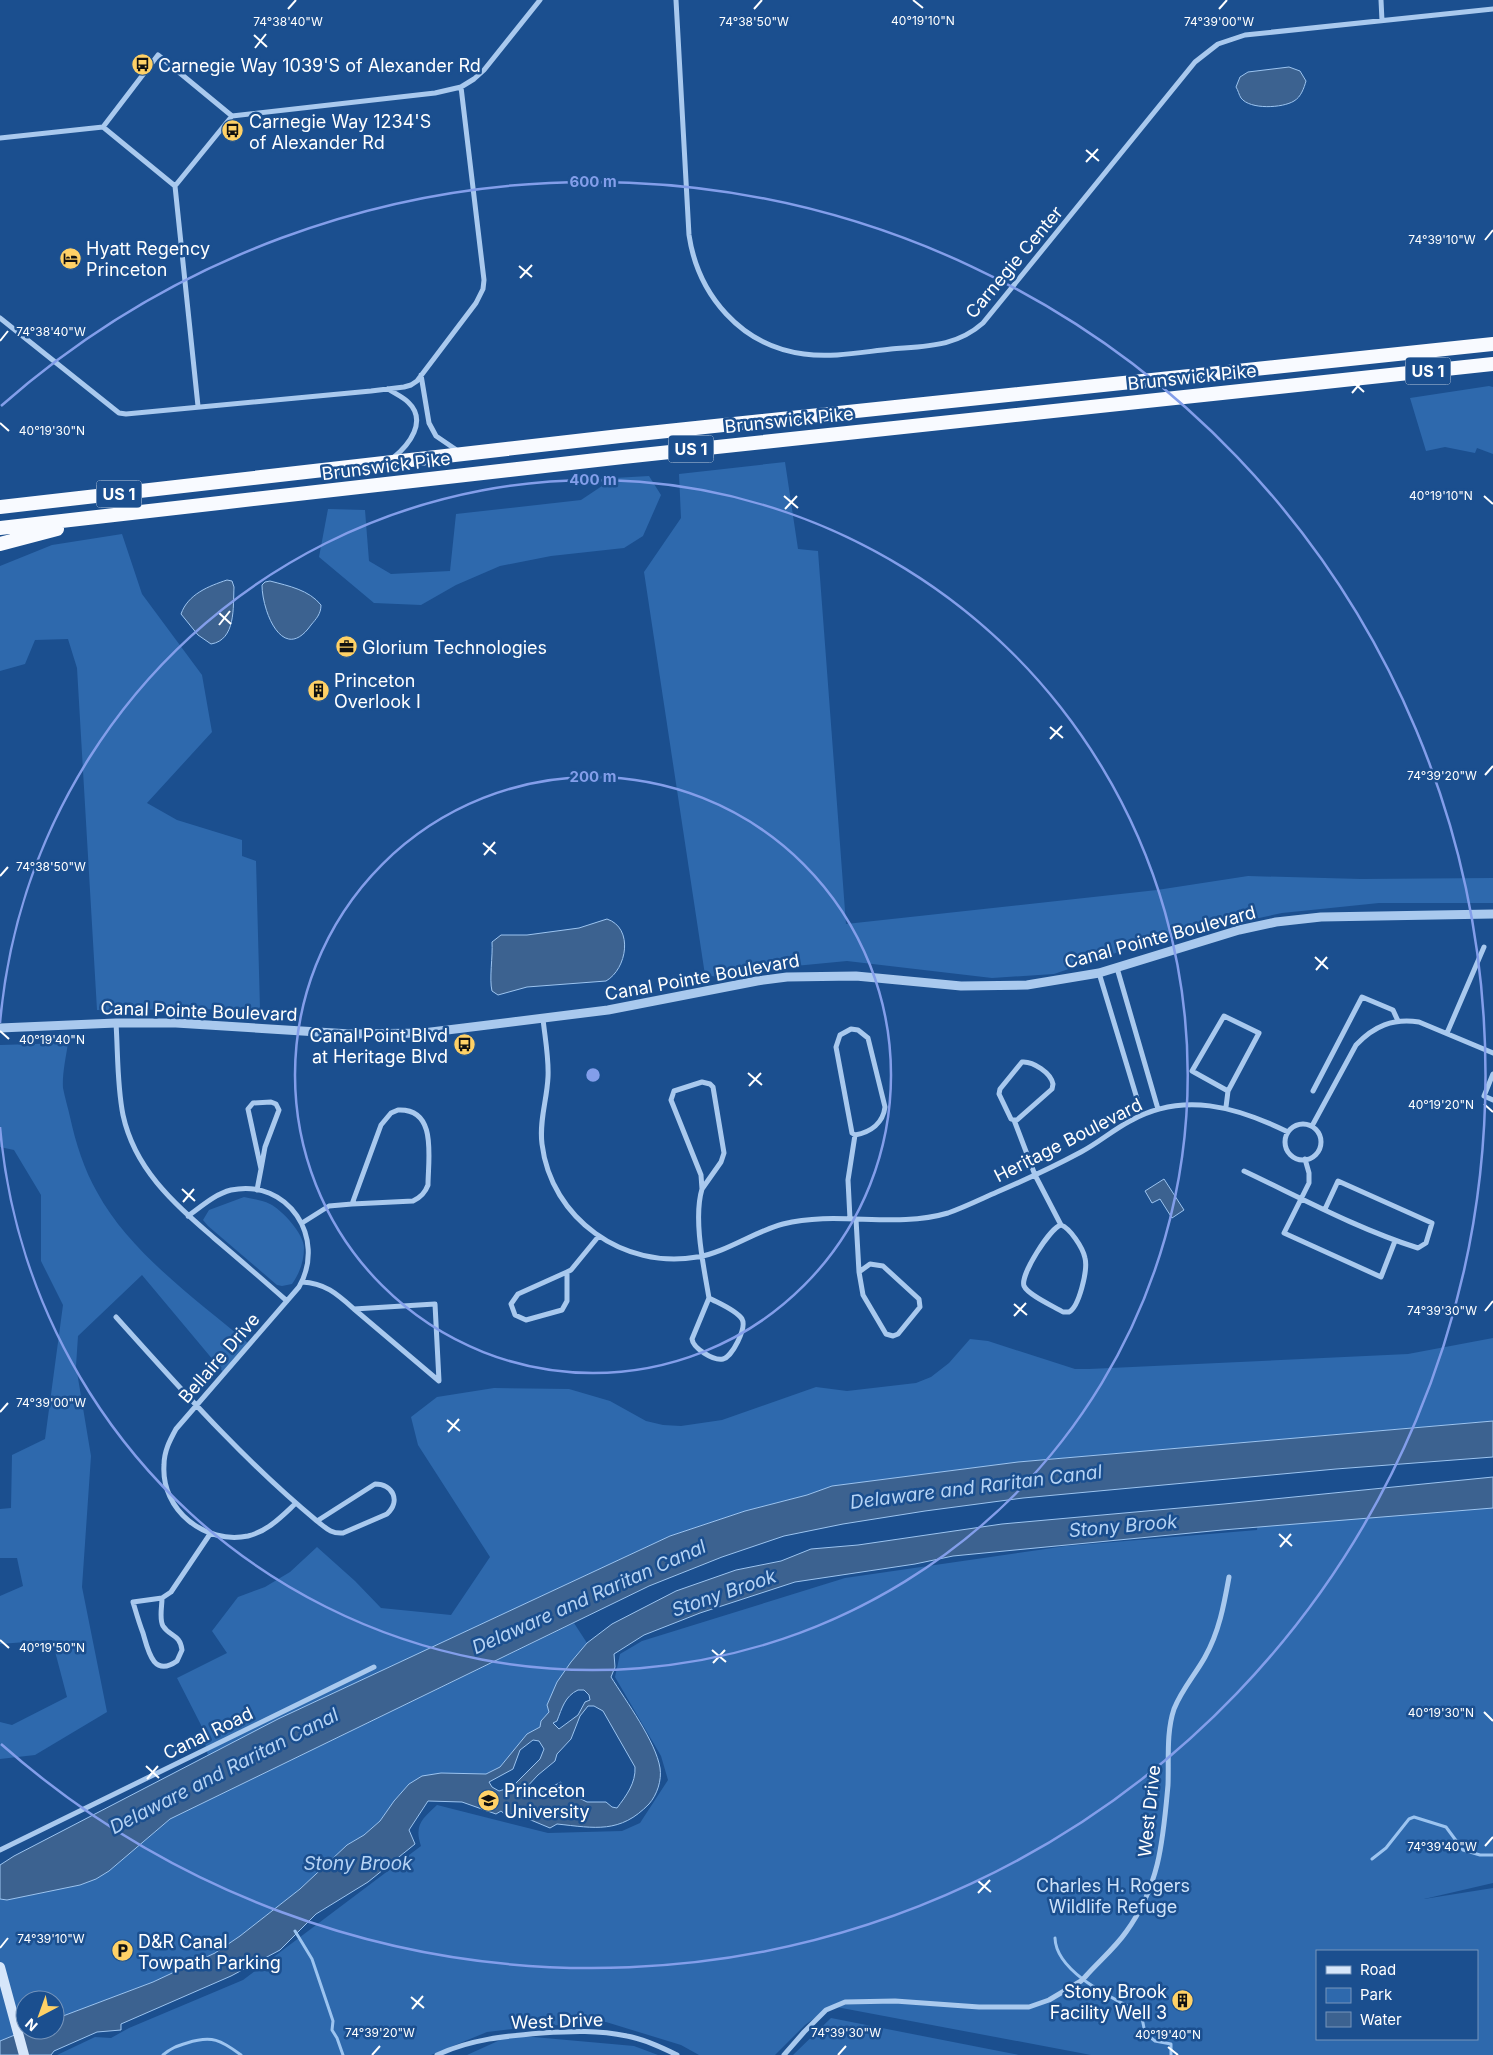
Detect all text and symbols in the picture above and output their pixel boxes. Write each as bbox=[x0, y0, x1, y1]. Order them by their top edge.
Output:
text: 40°19'10"N bbox=[891, 13, 955, 28]
text: 74°38'40"W bbox=[253, 14, 323, 29]
text: 74°38'50"W bbox=[719, 14, 789, 29]
text: 74°39'00"W bbox=[1184, 14, 1254, 29]
bus stop icon: Carnegie Way 1039'S of Alexander Rd bbox=[130, 53, 154, 77]
place label: Carnegie Way 1039'S of Alexander Rd bbox=[158, 55, 481, 76]
place label: Carnegie Way 1234'S of Alexander Rd bbox=[249, 111, 431, 153]
bus stop icon: Carnegie Way 1234'S of Alexander Rd bbox=[221, 119, 245, 143]
text: 600 m bbox=[569, 172, 617, 191]
street label: Carnegie Center bbox=[961, 202, 1067, 322]
text: 74°39'10"W bbox=[1408, 232, 1476, 247]
place label: Hyatt Regency Princeton bbox=[86, 238, 210, 280]
hotel icon: Hyatt Regency Princeton bbox=[58, 246, 82, 270]
text: 74°38'40"W bbox=[16, 324, 86, 339]
road number: US 1 bbox=[1406, 358, 1450, 384]
street label: Brunswick Pike bbox=[1127, 360, 1257, 394]
street label: Brunswick Pike bbox=[724, 403, 854, 437]
text: 40°19'30"N bbox=[19, 423, 85, 438]
road number: US 1 bbox=[668, 436, 714, 462]
street label: Brunswick Pike bbox=[320, 448, 452, 484]
text: 400 m bbox=[569, 470, 617, 489]
road number: US 1 bbox=[96, 480, 142, 508]
text: 40°19'10"N bbox=[1409, 488, 1473, 503]
office icon: Glorium Technologies bbox=[334, 635, 358, 659]
place label: Glorium Technologies bbox=[362, 637, 547, 658]
place label: Princeton Overlook I bbox=[334, 670, 421, 712]
building icon: Princeton Overlook I bbox=[306, 678, 330, 702]
text: 200 m bbox=[570, 767, 616, 786]
text: 74°39'20"W bbox=[1407, 768, 1477, 783]
text: 74°38'50"W bbox=[16, 859, 86, 874]
street label: Canal Pointe Boulevard bbox=[1062, 901, 1258, 973]
street label: Canal Pointe Boulevard bbox=[603, 950, 801, 1004]
street label: Canal Pointe Boulevard bbox=[100, 997, 298, 1025]
place label: Canal Point Blvd at Heritage Blvd bbox=[309, 1025, 448, 1067]
text: 40°19'40"N bbox=[19, 1032, 85, 1047]
bus stop icon: Canal Point Blvd at Heritage Blvd bbox=[452, 1033, 476, 1057]
centre of rings bbox=[584, 1066, 602, 1084]
street label: Heritage Boulevard bbox=[990, 1094, 1146, 1186]
text: 40°19'20"N bbox=[1408, 1097, 1474, 1112]
text: 74°39'30"W bbox=[1407, 1303, 1477, 1318]
street label: Bellaire Drive bbox=[174, 1309, 264, 1407]
text: 74°39'00"W bbox=[16, 1395, 86, 1410]
water label: Delaware and Raritan Canal bbox=[849, 1460, 1104, 1514]
water label: Stony Brook bbox=[1068, 1510, 1179, 1542]
water label: Delaware and Raritan Canal bbox=[468, 1535, 710, 1659]
water label: Stony Brook bbox=[669, 1564, 780, 1622]
text: 40°19'50"N bbox=[19, 1640, 85, 1655]
street label: Canal Road bbox=[160, 1702, 256, 1764]
water label: Delaware and Raritan Canal bbox=[106, 1703, 343, 1839]
text: 40°19'30"N bbox=[1408, 1705, 1474, 1720]
street label: West Drive bbox=[1134, 1764, 1164, 1858]
place label: Princeton University bbox=[504, 1780, 590, 1822]
school or university icon: Princeton University bbox=[476, 1788, 500, 1812]
text: 74°39'40"W bbox=[1407, 1839, 1477, 1854]
water label: Stony Brook bbox=[303, 1852, 413, 1875]
park label: Charles H. Rogers Wildlife Refuge bbox=[1036, 1875, 1190, 1917]
text: 74°39'10"W bbox=[17, 1931, 85, 1946]
place label: D&R Canal Towpath Parking bbox=[138, 1931, 281, 1973]
parking icon: D&R Canal Towpath Parking bbox=[110, 1939, 134, 1963]
legend bbox=[1316, 1950, 1478, 2040]
text: Road bbox=[1360, 1960, 1396, 1979]
place label: Stony Brook Facility Well 3 bbox=[1050, 1981, 1167, 2023]
text: Park bbox=[1360, 1985, 1393, 2004]
building icon: Stony Brook Facility Well 3 bbox=[1171, 1989, 1195, 2013]
north arrow bbox=[15, 1990, 65, 2040]
street label: West Drive bbox=[510, 2009, 604, 2033]
text: Water bbox=[1360, 2010, 1402, 2029]
text: N bbox=[22, 2015, 41, 2035]
text: 74°39'20"W bbox=[345, 2025, 415, 2040]
text: 74°39'30"W bbox=[811, 2025, 881, 2040]
text: 40°19'40"N bbox=[1135, 2027, 1201, 2042]

